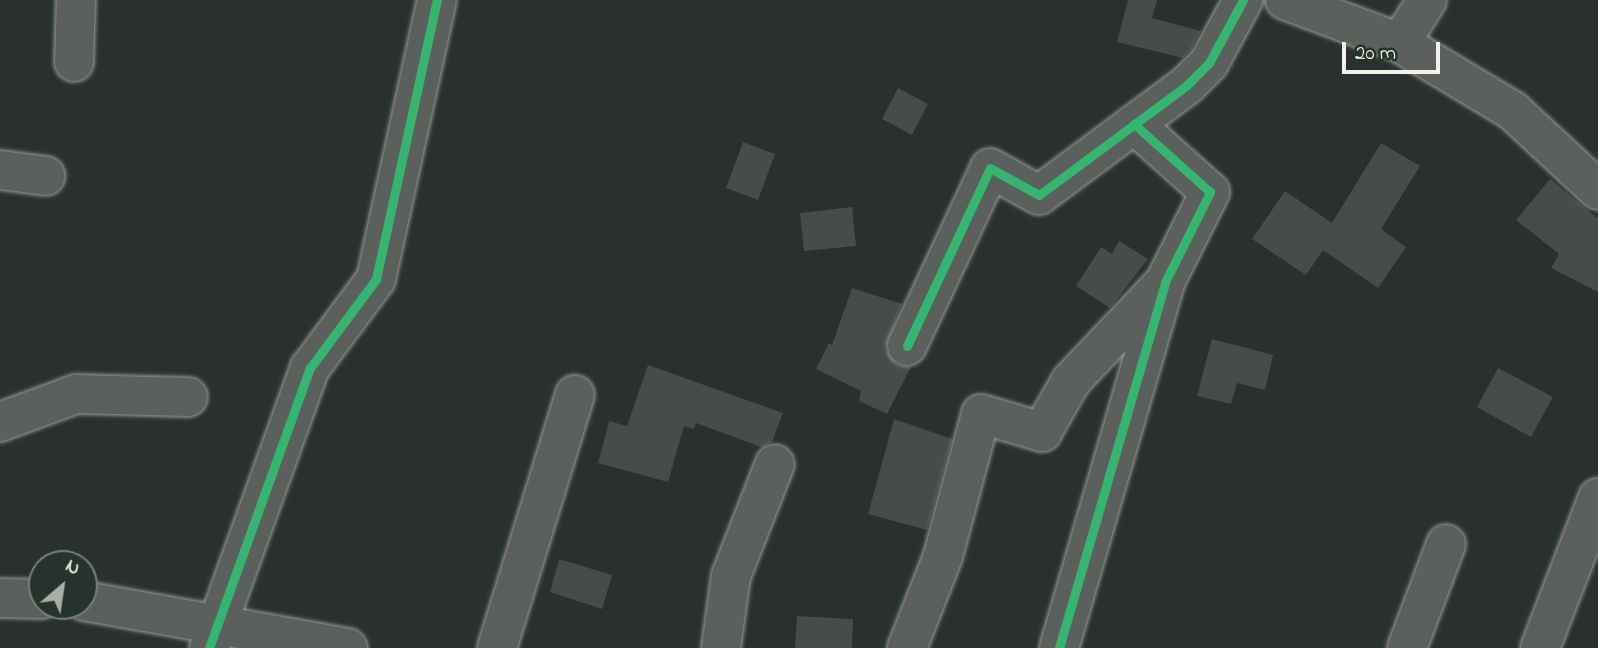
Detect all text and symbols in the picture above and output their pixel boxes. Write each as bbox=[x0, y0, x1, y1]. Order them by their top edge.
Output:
scale bar bbox=[1346, 28, 1444, 72]
text: 20 m bbox=[1355, 39, 1396, 69]
north arrow bbox=[28, 550, 98, 620]
text: N bbox=[60, 553, 85, 583]

